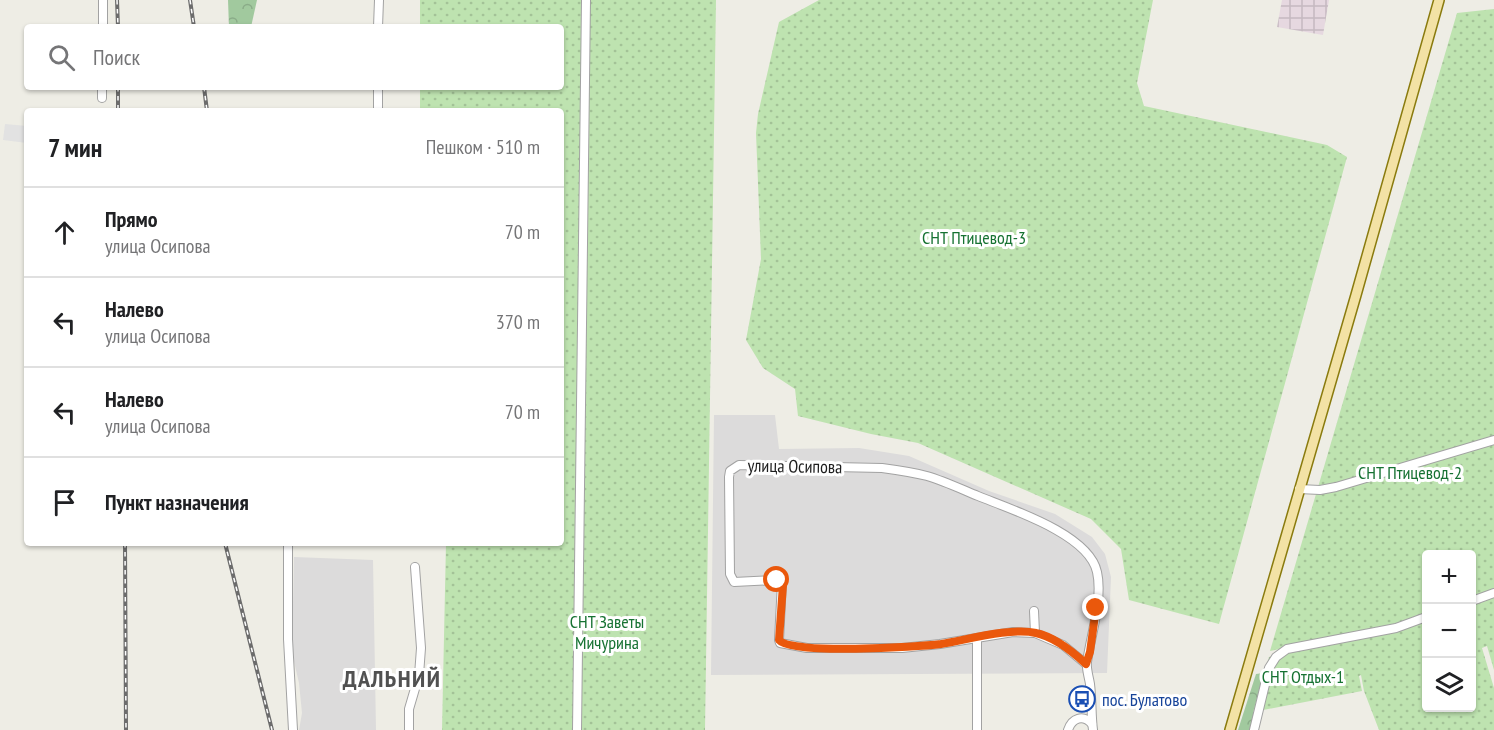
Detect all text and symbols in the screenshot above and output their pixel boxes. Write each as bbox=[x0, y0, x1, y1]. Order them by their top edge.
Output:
search box bbox=[24, 24, 564, 90]
icon: search bbox=[45, 41, 78, 74]
text: Поиск bbox=[93, 43, 140, 71]
text: 7 мин bbox=[48, 131, 102, 164]
text: Пешком · 510 m bbox=[426, 134, 540, 160]
text: Прямо bbox=[105, 205, 158, 233]
icon: ahead bbox=[48, 216, 81, 249]
text: 70 m bbox=[505, 219, 540, 245]
park label: СНТ Птицевод-3 bbox=[922, 226, 1026, 249]
text: улица Осипова bbox=[105, 233, 210, 259]
text: Налево bbox=[105, 295, 164, 323]
icon: left bbox=[48, 306, 81, 339]
text: 370 m bbox=[496, 309, 540, 335]
text: улица Осипова bbox=[105, 323, 210, 349]
text: Налево bbox=[105, 385, 164, 413]
icon: left bbox=[48, 396, 81, 429]
text: 70 m bbox=[505, 399, 540, 425]
text: улица Осипова bbox=[105, 413, 210, 439]
street label: улица Осипова bbox=[747, 454, 843, 478]
park label: СНТ Птицевод-2 bbox=[1358, 461, 1462, 484]
icon: arrive bbox=[48, 486, 81, 519]
text: Пункт назначения bbox=[105, 488, 249, 516]
map controls bbox=[1422, 550, 1476, 712]
button: + bbox=[1422, 550, 1476, 604]
route start bbox=[763, 566, 789, 592]
route end bbox=[1082, 594, 1108, 620]
button: − bbox=[1422, 604, 1476, 658]
park label: СНТ Заветы Мичурина bbox=[570, 610, 644, 654]
button: layers bbox=[1422, 658, 1476, 712]
district label: ДАЛЬНИЙ bbox=[343, 663, 441, 694]
park label: СНТ Отдых-1 bbox=[1262, 665, 1344, 688]
bus stop icon: пос. Булатово bbox=[1067, 684, 1097, 714]
place label: пос. Булатово bbox=[1102, 688, 1187, 711]

